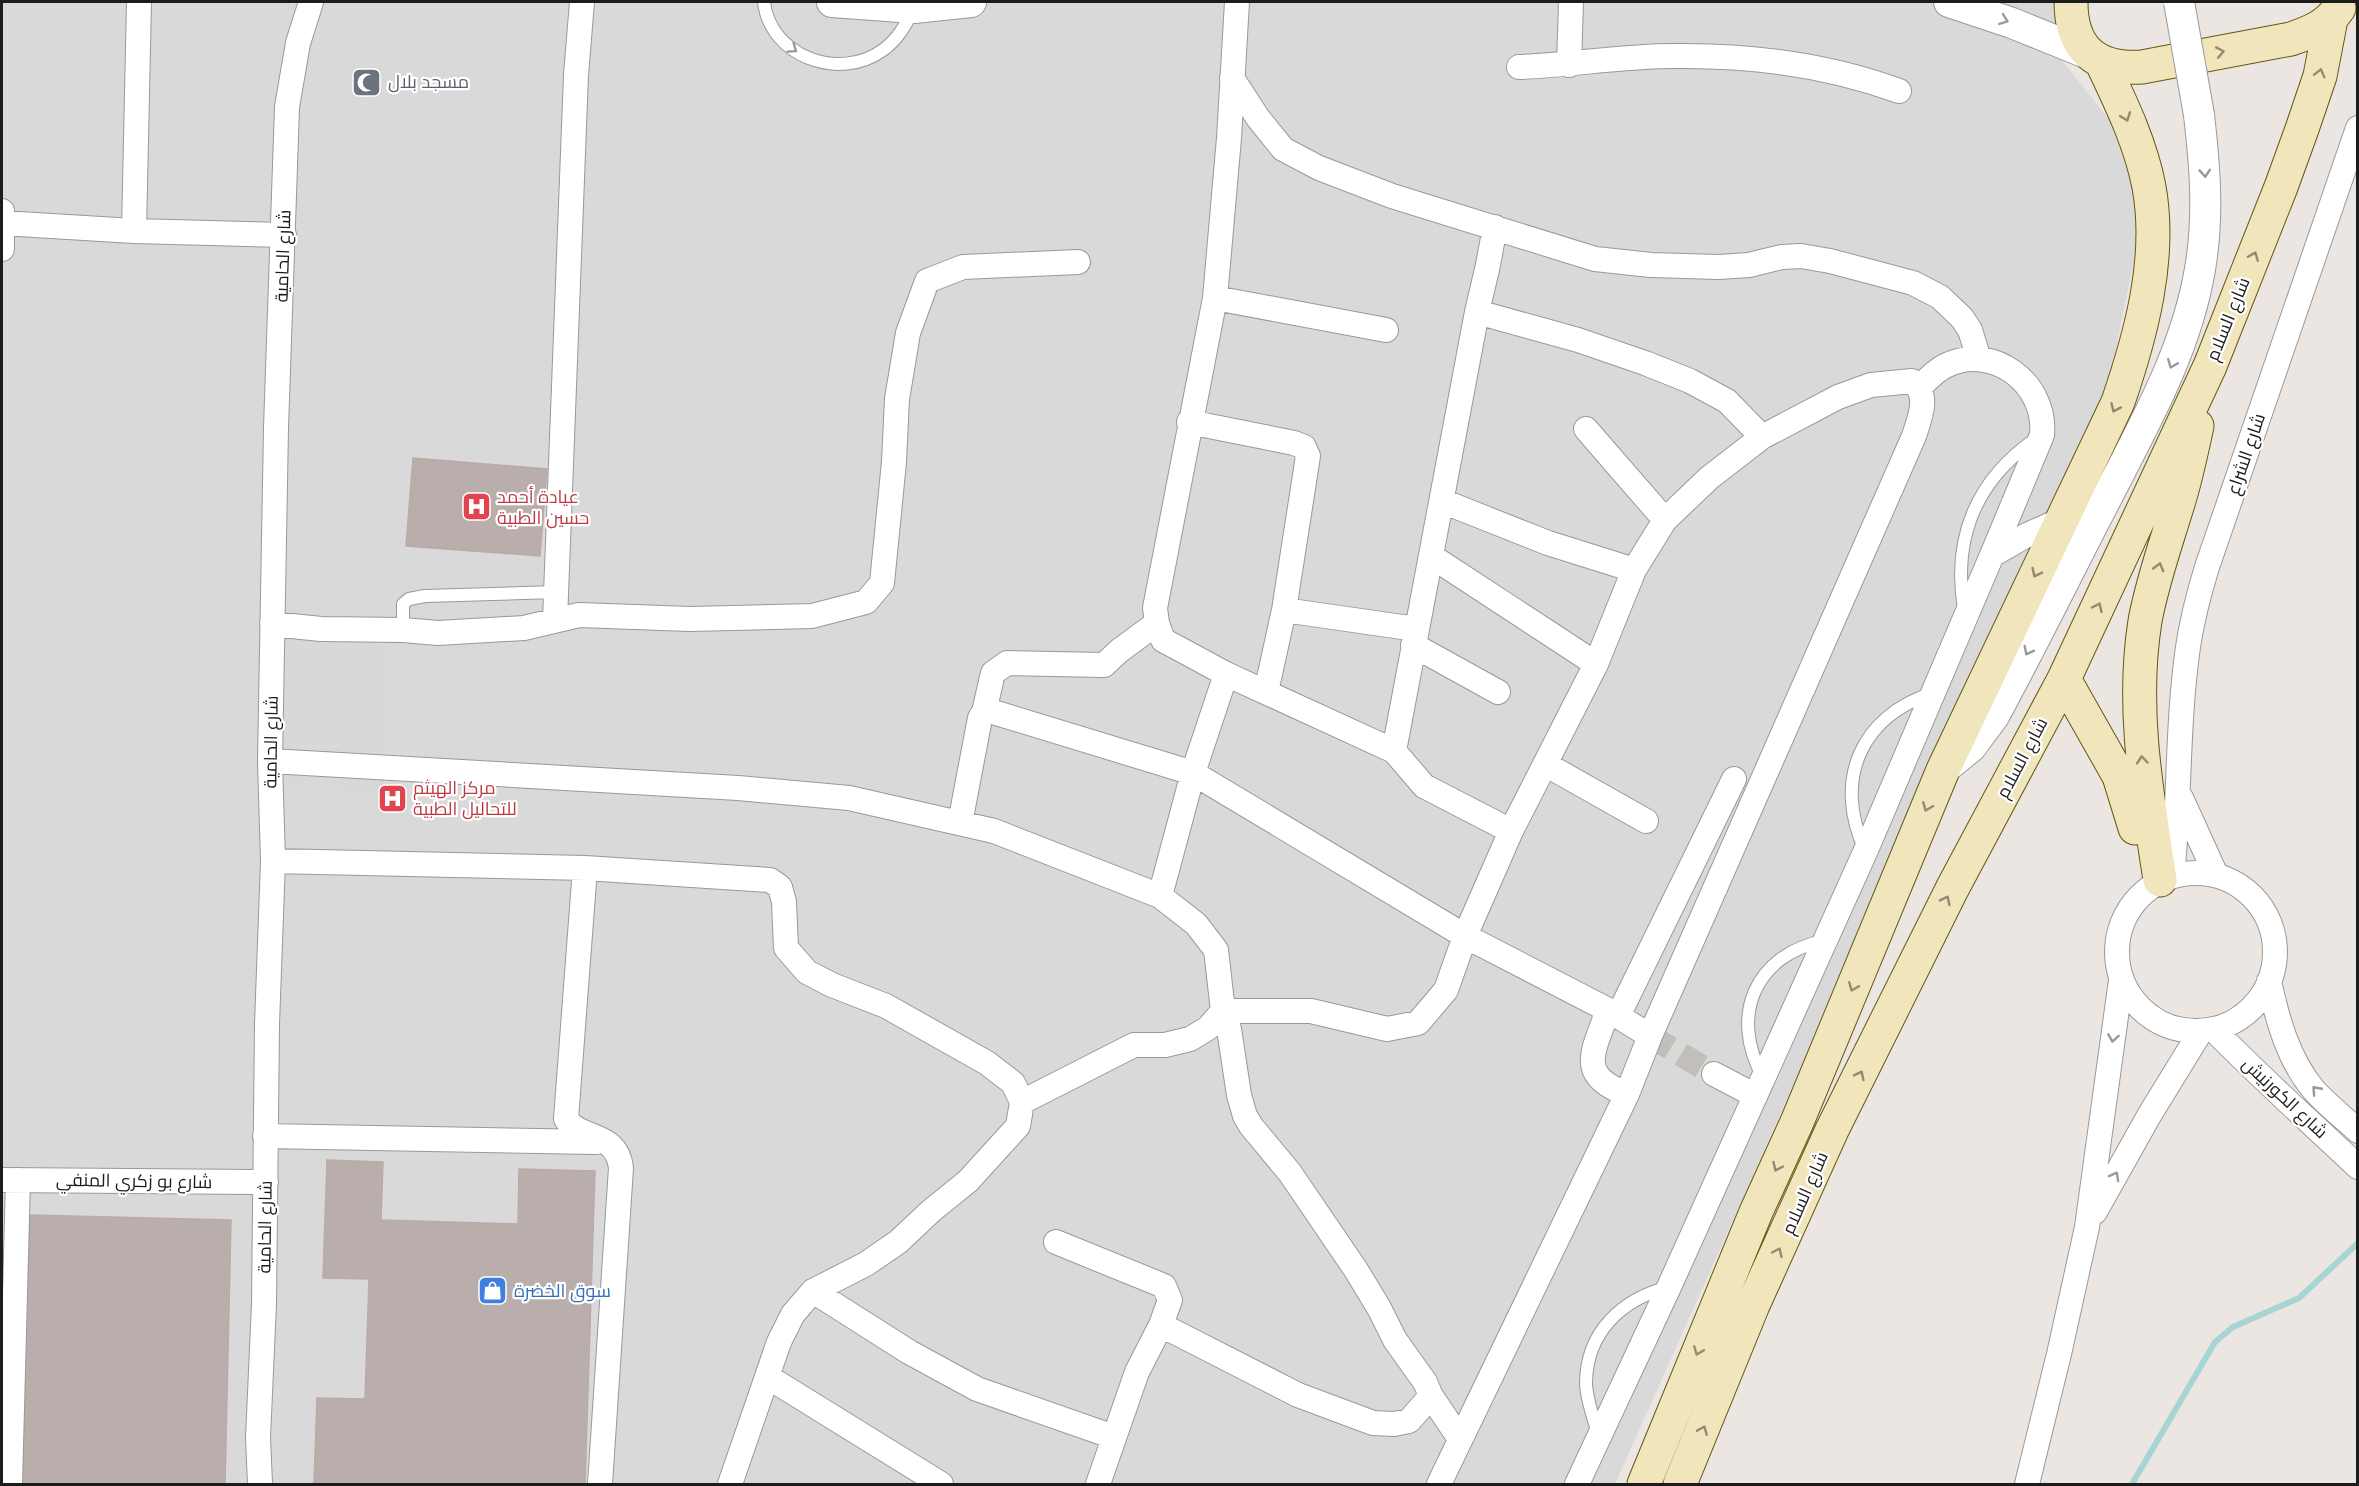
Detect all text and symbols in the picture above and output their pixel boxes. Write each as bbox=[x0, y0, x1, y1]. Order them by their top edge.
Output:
one-way arrow bbox=[1999, 13, 2009, 26]
one-way arrow bbox=[787, 42, 798, 53]
one-way arrow bbox=[2215, 46, 2225, 59]
mosque icon: مسجد بلال bbox=[351, 66, 383, 98]
one-way arrow bbox=[2312, 68, 2325, 78]
place label: مسجد بلال bbox=[388, 71, 469, 93]
one-way arrow bbox=[2119, 111, 2131, 122]
one-way arrow bbox=[2198, 169, 2211, 178]
street label: شارع الحامية bbox=[270, 209, 297, 303]
one-way arrow bbox=[2246, 251, 2259, 262]
street label: شارع السلام bbox=[2201, 274, 2256, 364]
one-way arrow bbox=[2167, 358, 2179, 369]
one-way arrow bbox=[2110, 401, 2122, 412]
street label: شارع الشراع bbox=[2222, 410, 2271, 498]
place label: عيادة أحمد حسين الطبية bbox=[497, 486, 589, 529]
hospital icon: عيادة أحمد حسين الطبية bbox=[460, 491, 492, 523]
one-way arrow bbox=[2152, 563, 2165, 573]
one-way arrow bbox=[2031, 567, 2043, 578]
one-way arrow bbox=[2090, 602, 2102, 613]
one-way arrow bbox=[2024, 644, 2035, 655]
street label: شارع الحامية bbox=[259, 695, 284, 789]
street label: شارع السلام bbox=[1992, 714, 2053, 803]
one-way arrow bbox=[2136, 756, 2149, 765]
place label: مركز الهيثم للتحاليل الطبية bbox=[413, 777, 517, 820]
hospital icon: مركز الهيثم للتحاليل الطبية bbox=[376, 782, 408, 814]
one-way arrow bbox=[1922, 801, 1934, 812]
one-way arrow bbox=[1939, 896, 1951, 907]
one-way arrow bbox=[1848, 981, 1860, 992]
one-way arrow bbox=[2107, 1033, 2119, 1042]
street label: شارع الكورنيش bbox=[2237, 1053, 2332, 1144]
one-way arrow bbox=[1852, 1071, 1864, 1082]
one-way arrow bbox=[2312, 1086, 2323, 1097]
street label: شارع السلام bbox=[1777, 1148, 1834, 1238]
one-way arrow bbox=[1772, 1160, 1784, 1171]
street label: شارع بو زكري المنفي bbox=[56, 1169, 212, 1196]
one-way arrow bbox=[2108, 1172, 2119, 1182]
street label: شارع الحامية bbox=[253, 1180, 278, 1274]
one-way arrow bbox=[1771, 1248, 1783, 1259]
shop icon: سوق الخضرة bbox=[477, 1275, 509, 1307]
place label: سوق الخضرة bbox=[514, 1280, 611, 1303]
one-way arrow bbox=[1693, 1345, 1705, 1356]
one-way arrow bbox=[1696, 1426, 1708, 1437]

